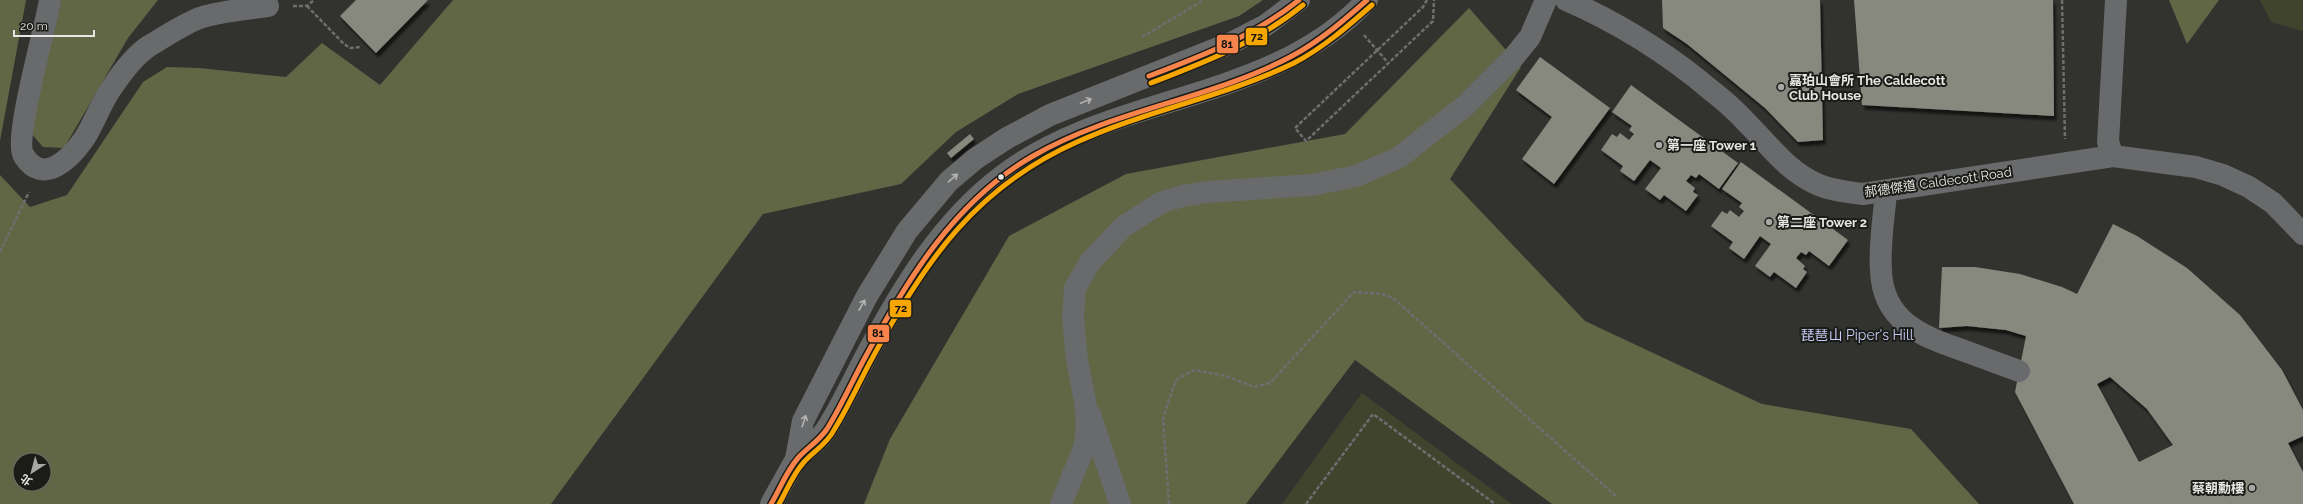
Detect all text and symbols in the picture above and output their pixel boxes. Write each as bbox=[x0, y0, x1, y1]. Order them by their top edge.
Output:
scale bar bbox=[14, 12, 94, 38]
text: 20 m bbox=[20, 19, 48, 33]
line badge: 72 bbox=[1245, 27, 1268, 46]
text: 72 bbox=[1251, 30, 1263, 43]
line badge: 81 bbox=[1216, 34, 1239, 54]
text: 81 bbox=[1221, 38, 1234, 51]
place label: 嘉珀山會所 The Caldecott Club House bbox=[1789, 73, 1946, 103]
marker: 嘉珀山會所 The Caldecott Club House bbox=[1776, 82, 1786, 92]
one-way arrow bbox=[1080, 96, 1092, 104]
place label: 第一座 Tower 1 bbox=[1667, 138, 1757, 153]
marker: 第一座 Tower 1 bbox=[1654, 140, 1664, 150]
street label: 郝德傑道 Caldecott Road bbox=[1863, 164, 2013, 200]
unlabelled marker bbox=[996, 172, 1006, 182]
one-way arrow bbox=[948, 174, 958, 183]
place label: 第二座 Tower 2 bbox=[1777, 215, 1867, 230]
marker: 第二座 Tower 2 bbox=[1764, 217, 1774, 227]
one-way arrow bbox=[859, 299, 866, 311]
line badge: 72 bbox=[889, 299, 912, 318]
text: 72 bbox=[895, 302, 907, 315]
line badge: 81 bbox=[867, 324, 890, 343]
text: 81 bbox=[872, 327, 885, 340]
district label: 琵琶山 Piper's Hill bbox=[1800, 327, 1914, 343]
one-way arrow bbox=[801, 415, 808, 428]
north arrow bbox=[12, 452, 52, 492]
text: 北 bbox=[18, 471, 35, 488]
place label: 蔡朝勳樓 bbox=[2192, 481, 2244, 496]
marker: 蔡朝勳樓 bbox=[2247, 483, 2257, 493]

